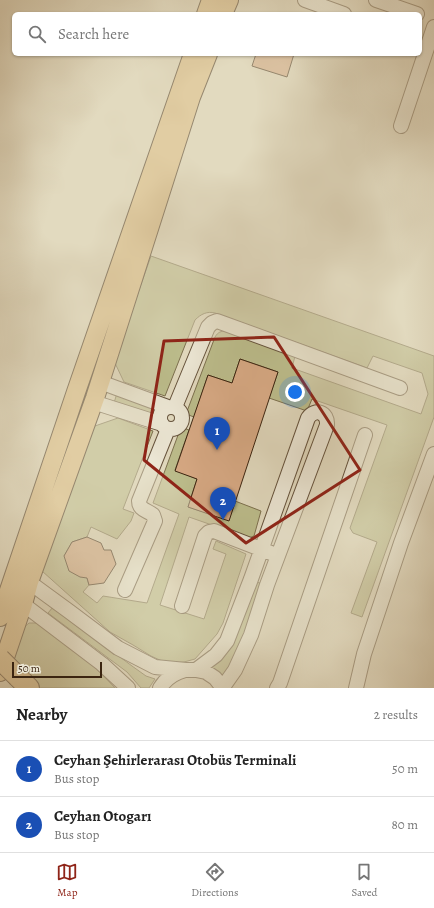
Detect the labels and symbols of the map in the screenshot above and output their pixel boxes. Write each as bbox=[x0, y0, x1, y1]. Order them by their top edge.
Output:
your location bbox=[285, 382, 305, 402]
pin: 1 bbox=[204, 417, 230, 450]
pin: 2 bbox=[210, 487, 236, 520]
scale bar bbox=[12, 660, 102, 679]

